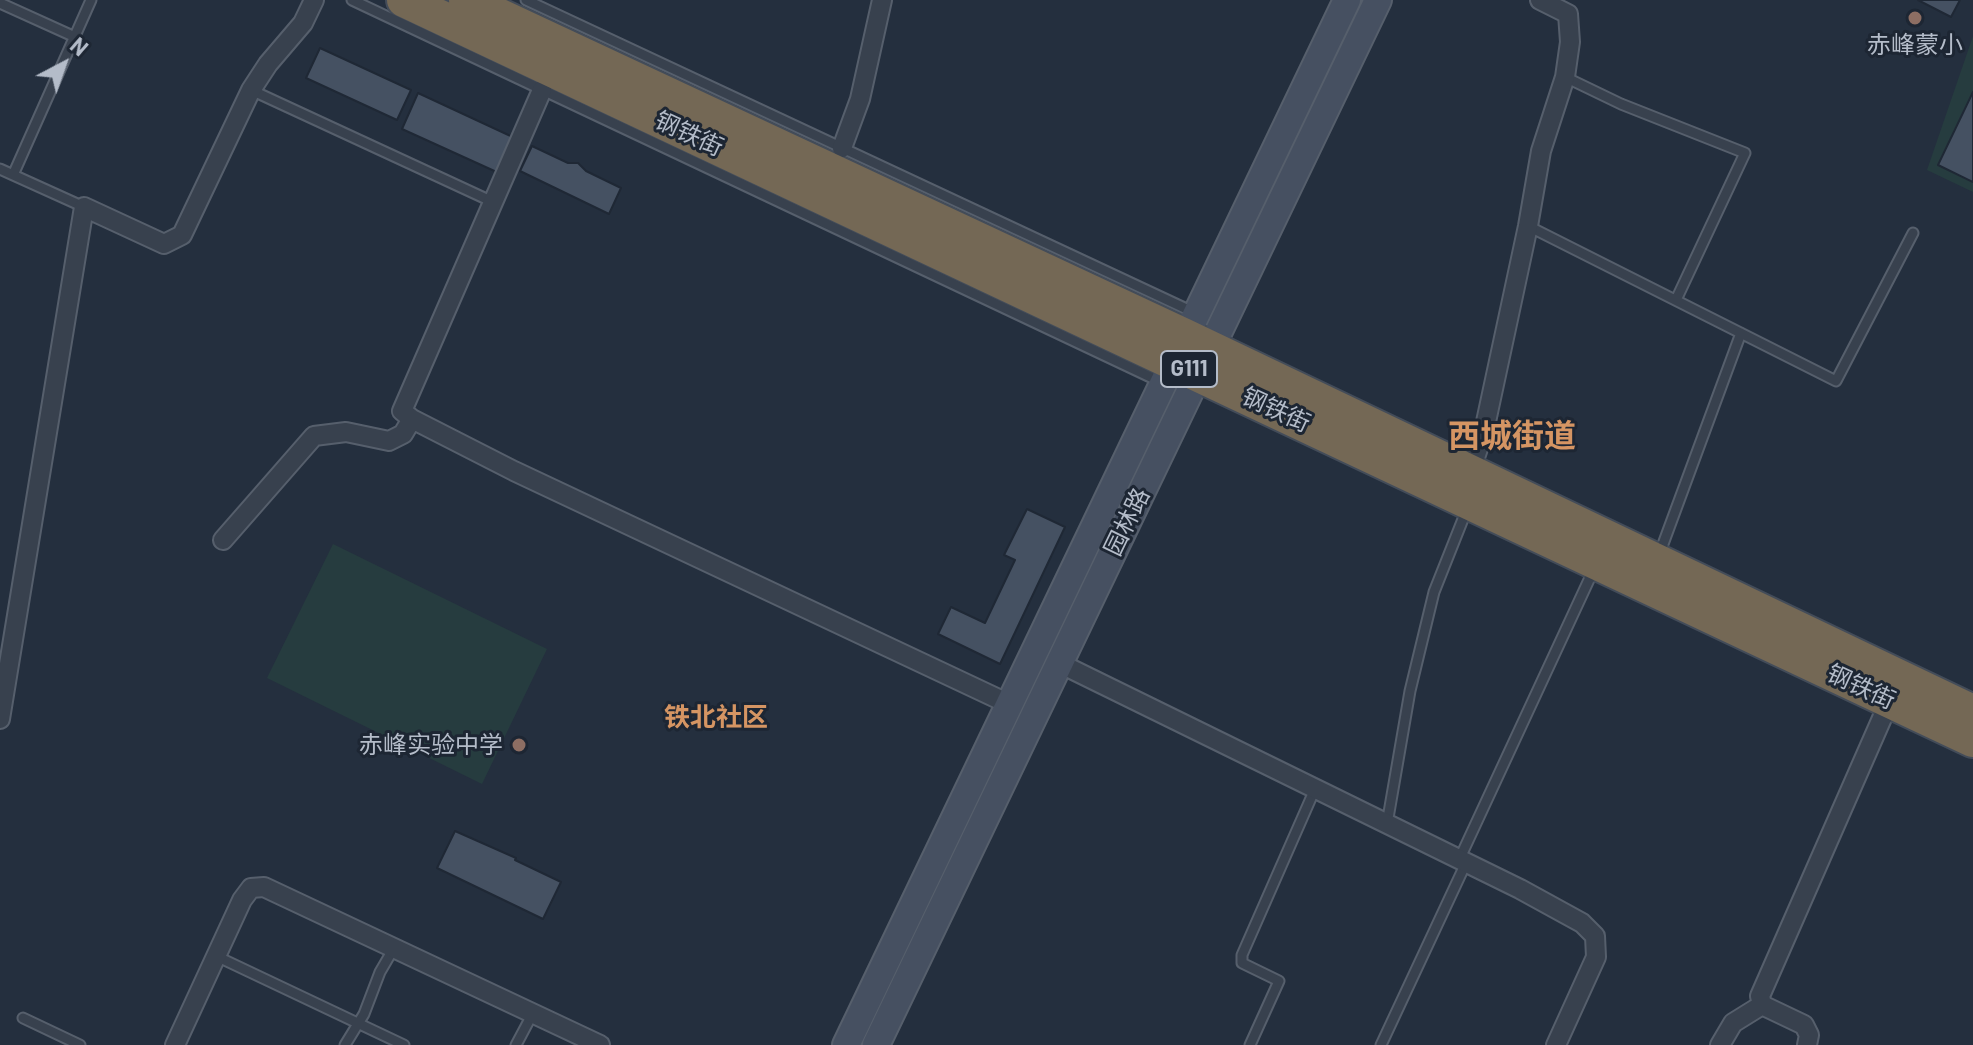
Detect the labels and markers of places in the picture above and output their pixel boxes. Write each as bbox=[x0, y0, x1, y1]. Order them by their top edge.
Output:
marker: 赤峰蒙小 bbox=[1906, 9, 1924, 27]
place label: 赤峰蒙小 bbox=[1867, 31, 1963, 59]
place label: 赤峰实验中学 bbox=[359, 731, 503, 759]
marker: 赤峰实验中学 bbox=[510, 736, 528, 754]

